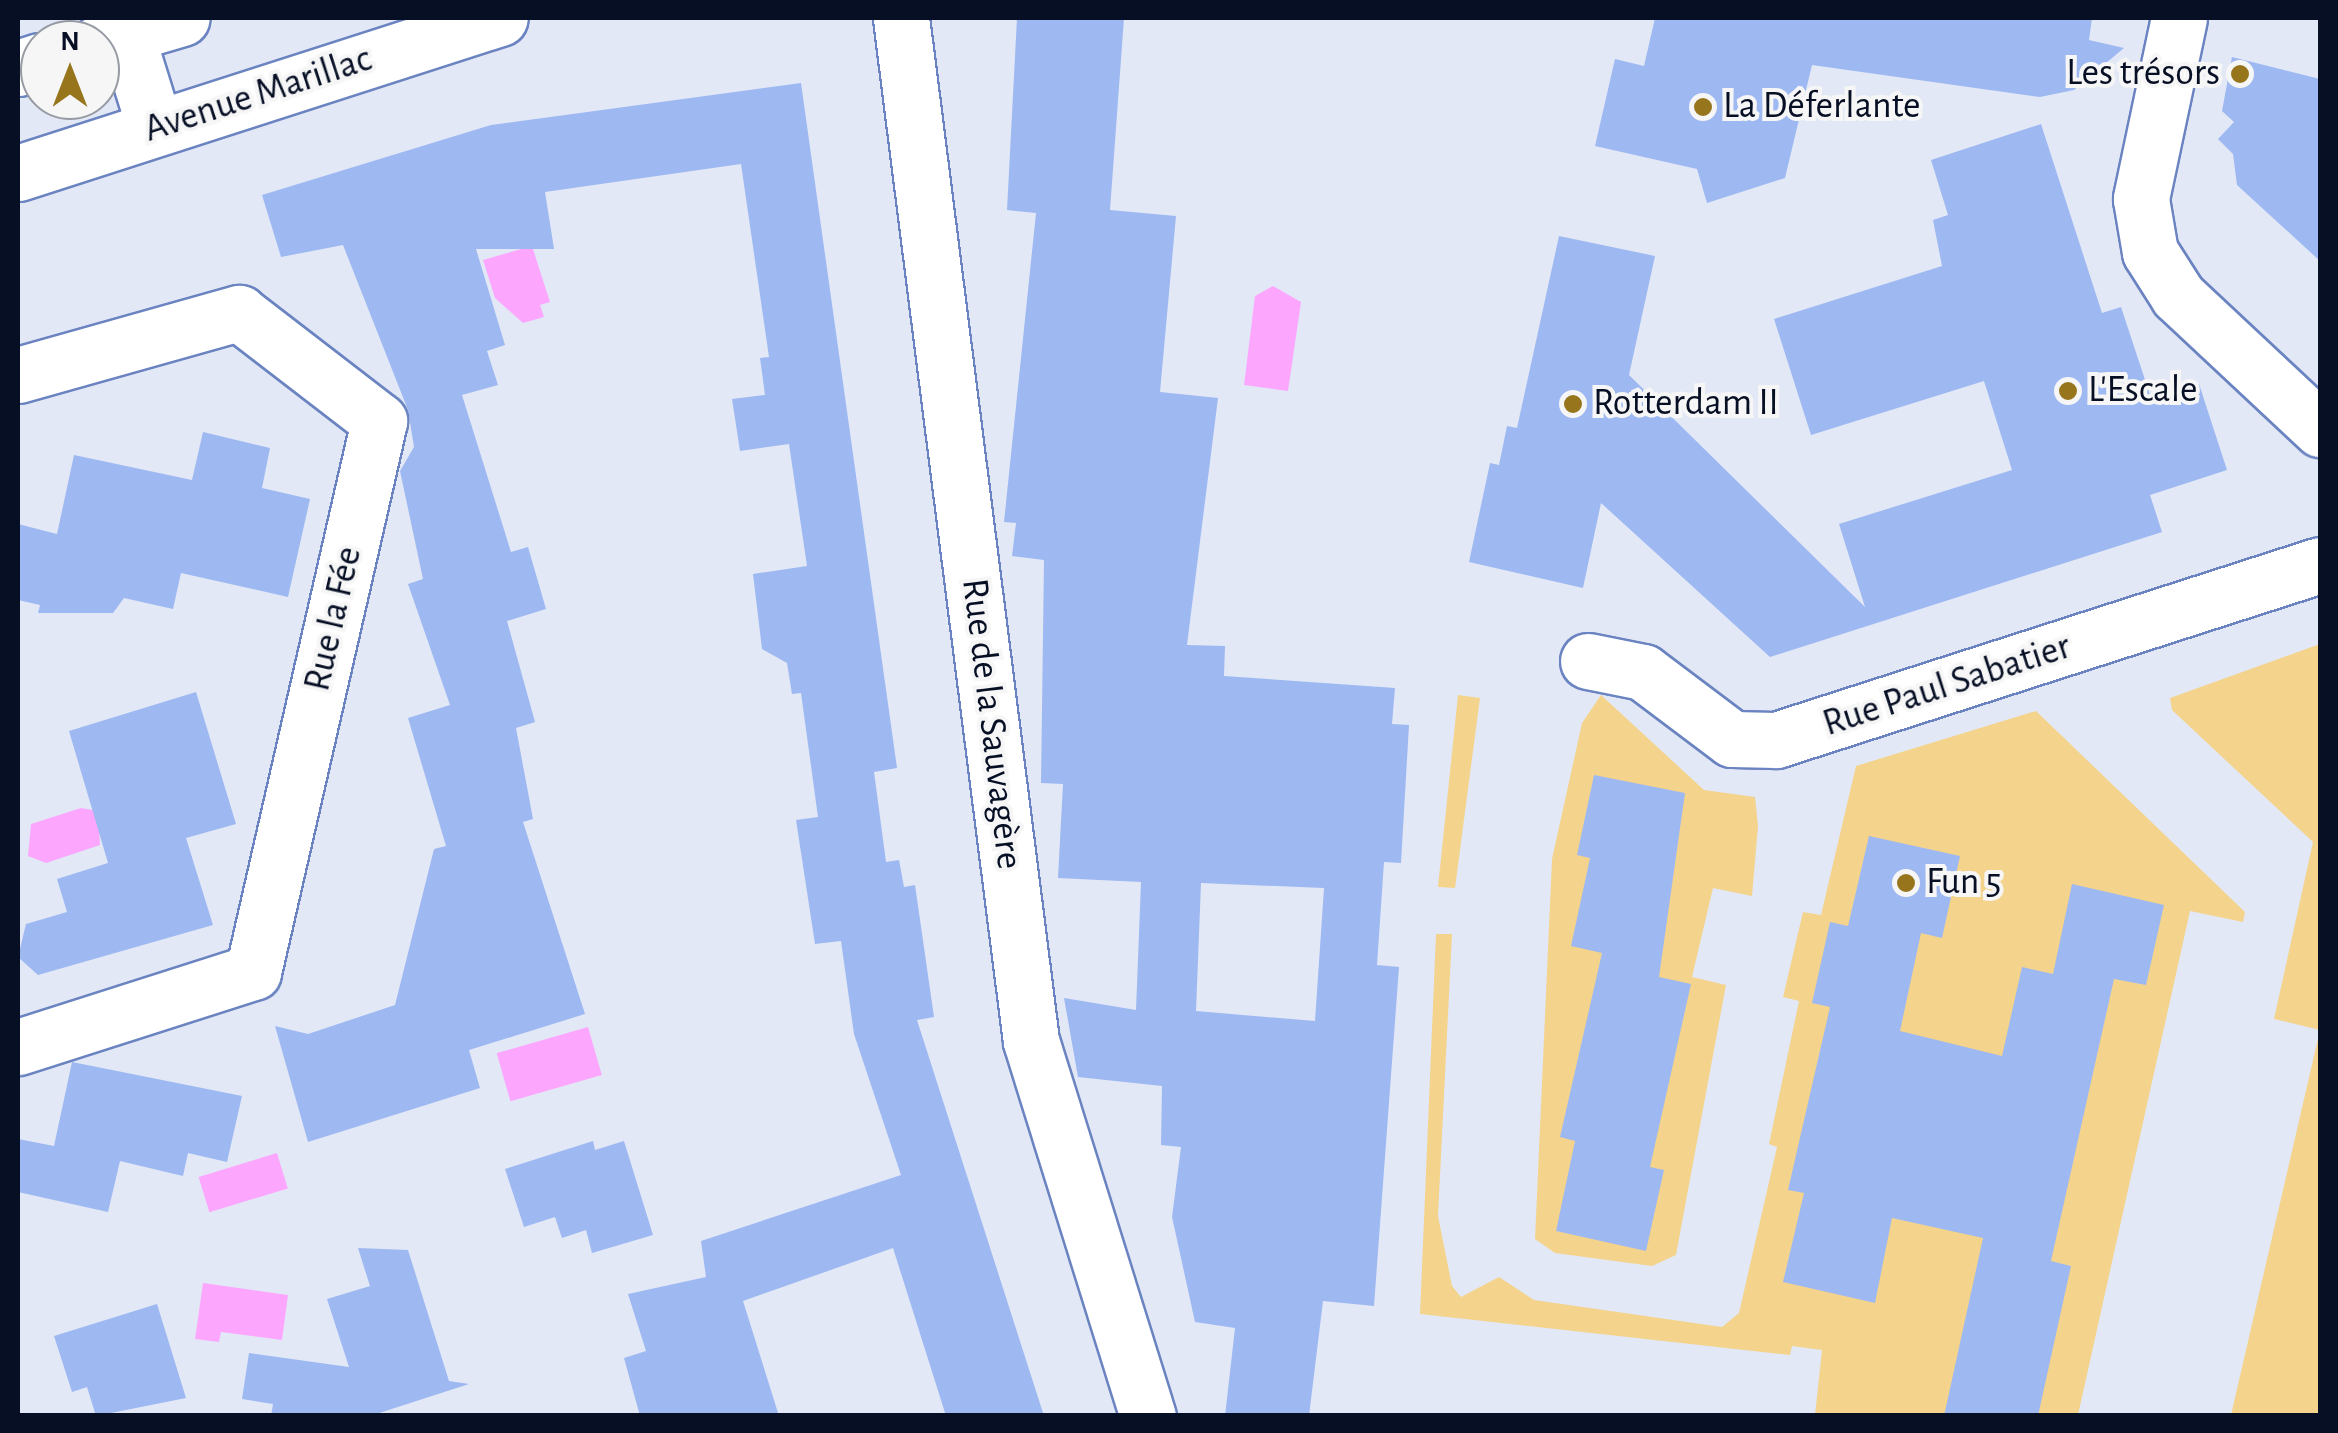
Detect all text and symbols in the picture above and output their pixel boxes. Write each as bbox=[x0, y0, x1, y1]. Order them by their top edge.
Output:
north arrow bbox=[20, 20, 120, 120]
text: N bbox=[60, 28, 80, 56]
street label: Avenue Marillac bbox=[139, 37, 377, 153]
place label: Les trésors bbox=[2066, 51, 2220, 97]
marker: Les trésors bbox=[2229, 63, 2251, 85]
place label: La Déferlante bbox=[1723, 84, 1921, 130]
marker: La Déferlante bbox=[1692, 96, 1714, 118]
place label: L'Escale bbox=[2088, 368, 2198, 414]
marker: L'Escale bbox=[2057, 380, 2079, 402]
place label: Rotterdam II bbox=[1593, 381, 1779, 427]
marker: Rotterdam II bbox=[1562, 393, 1584, 415]
street label: Rue la Fée bbox=[295, 542, 373, 696]
street label: Rue de la Sauvagère bbox=[951, 576, 1031, 872]
street label: Rue Paul Sabatier bbox=[1817, 624, 2077, 748]
place label: Fun 5 bbox=[1926, 860, 2001, 906]
marker: Fun 5 bbox=[1895, 872, 1917, 894]

